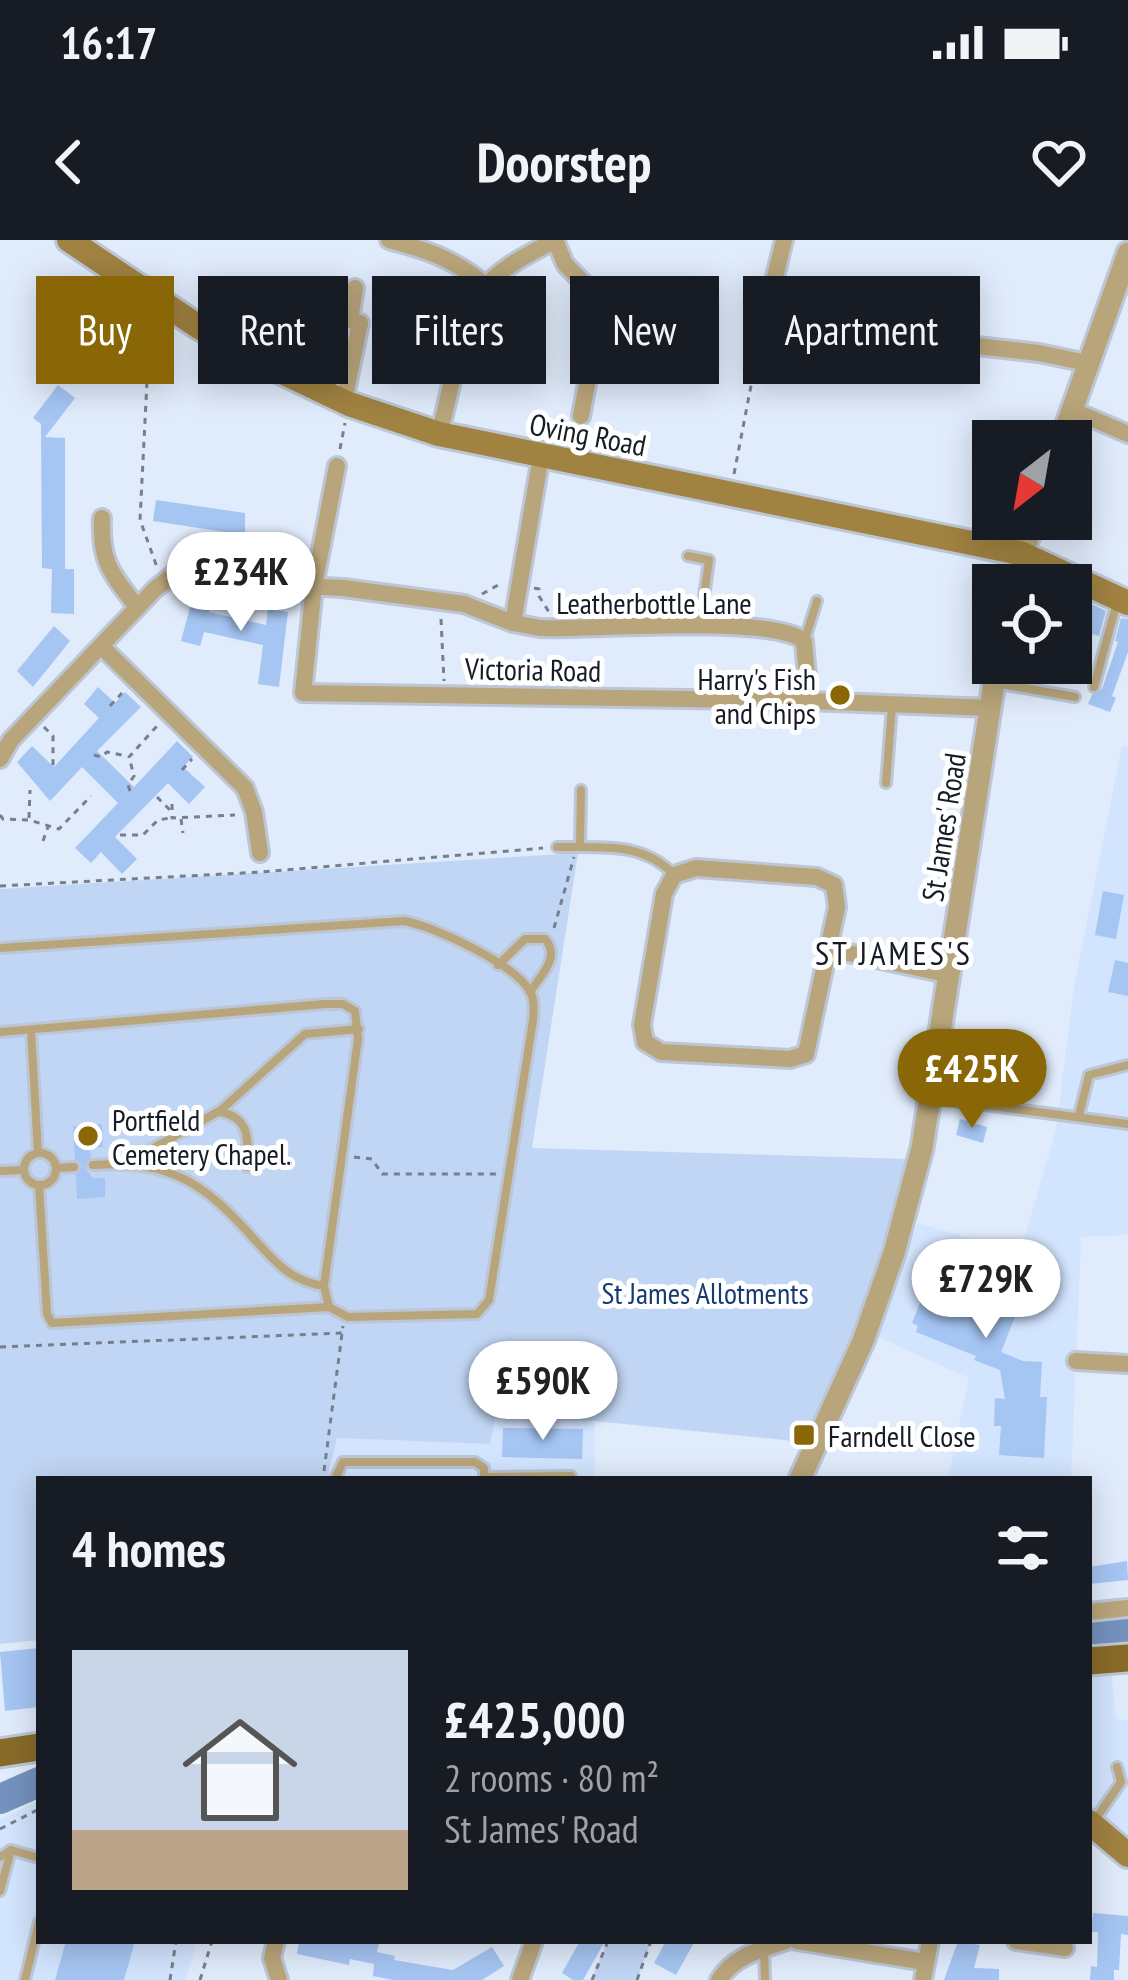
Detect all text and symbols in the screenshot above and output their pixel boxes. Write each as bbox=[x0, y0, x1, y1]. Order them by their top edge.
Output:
text: 16:17 bbox=[60, 13, 157, 71]
text: Doorstep bbox=[477, 127, 651, 197]
icon: back bbox=[36, 129, 102, 195]
icon: heart bbox=[1026, 129, 1092, 195]
chip: Buy bbox=[36, 276, 174, 384]
chip: Rent bbox=[198, 276, 348, 384]
chip: Filters bbox=[372, 276, 546, 384]
chip: New bbox=[570, 276, 719, 384]
chip: Apartment bbox=[743, 276, 980, 384]
street label: Oving Road bbox=[526, 404, 650, 464]
north arrow bbox=[972, 420, 1092, 540]
map controls bbox=[972, 420, 1092, 684]
pin: £234K bbox=[157, 532, 325, 634]
text: £234K bbox=[194, 545, 288, 596]
button: locate bbox=[972, 564, 1092, 684]
street label: Leatherbottle Lane bbox=[556, 583, 752, 622]
street label: Victoria Road bbox=[464, 648, 601, 690]
place label: Harry's Fish and Chips bbox=[698, 659, 816, 732]
marker: Harry's Fish and Chips bbox=[827, 682, 853, 708]
street label: St James' Road bbox=[912, 750, 974, 904]
district label: ST JAMES'S bbox=[815, 931, 973, 974]
pin: £425K bbox=[888, 1029, 1056, 1131]
text: £425K bbox=[925, 1042, 1019, 1093]
place label: Portfield Cemetery Chapel. bbox=[112, 1100, 291, 1173]
marker: Portfield Cemetery Chapel. bbox=[75, 1123, 101, 1149]
pin: £729K bbox=[902, 1239, 1070, 1341]
text: £729K bbox=[939, 1252, 1033, 1303]
park label: St James Allotments bbox=[601, 1273, 809, 1312]
pin: £590K bbox=[459, 1341, 627, 1443]
text: £590K bbox=[496, 1354, 590, 1405]
place label: Farndell Close bbox=[828, 1416, 976, 1455]
marker: Farndell Close bbox=[791, 1422, 817, 1448]
text: 4 homes bbox=[72, 1515, 226, 1581]
icon: filters bbox=[990, 1515, 1056, 1581]
text: £425,000 bbox=[444, 1686, 626, 1752]
icon: home bbox=[168, 1698, 312, 1842]
text: 2 rooms · 80 m² bbox=[444, 1752, 659, 1803]
text: St James' Road bbox=[444, 1803, 639, 1854]

